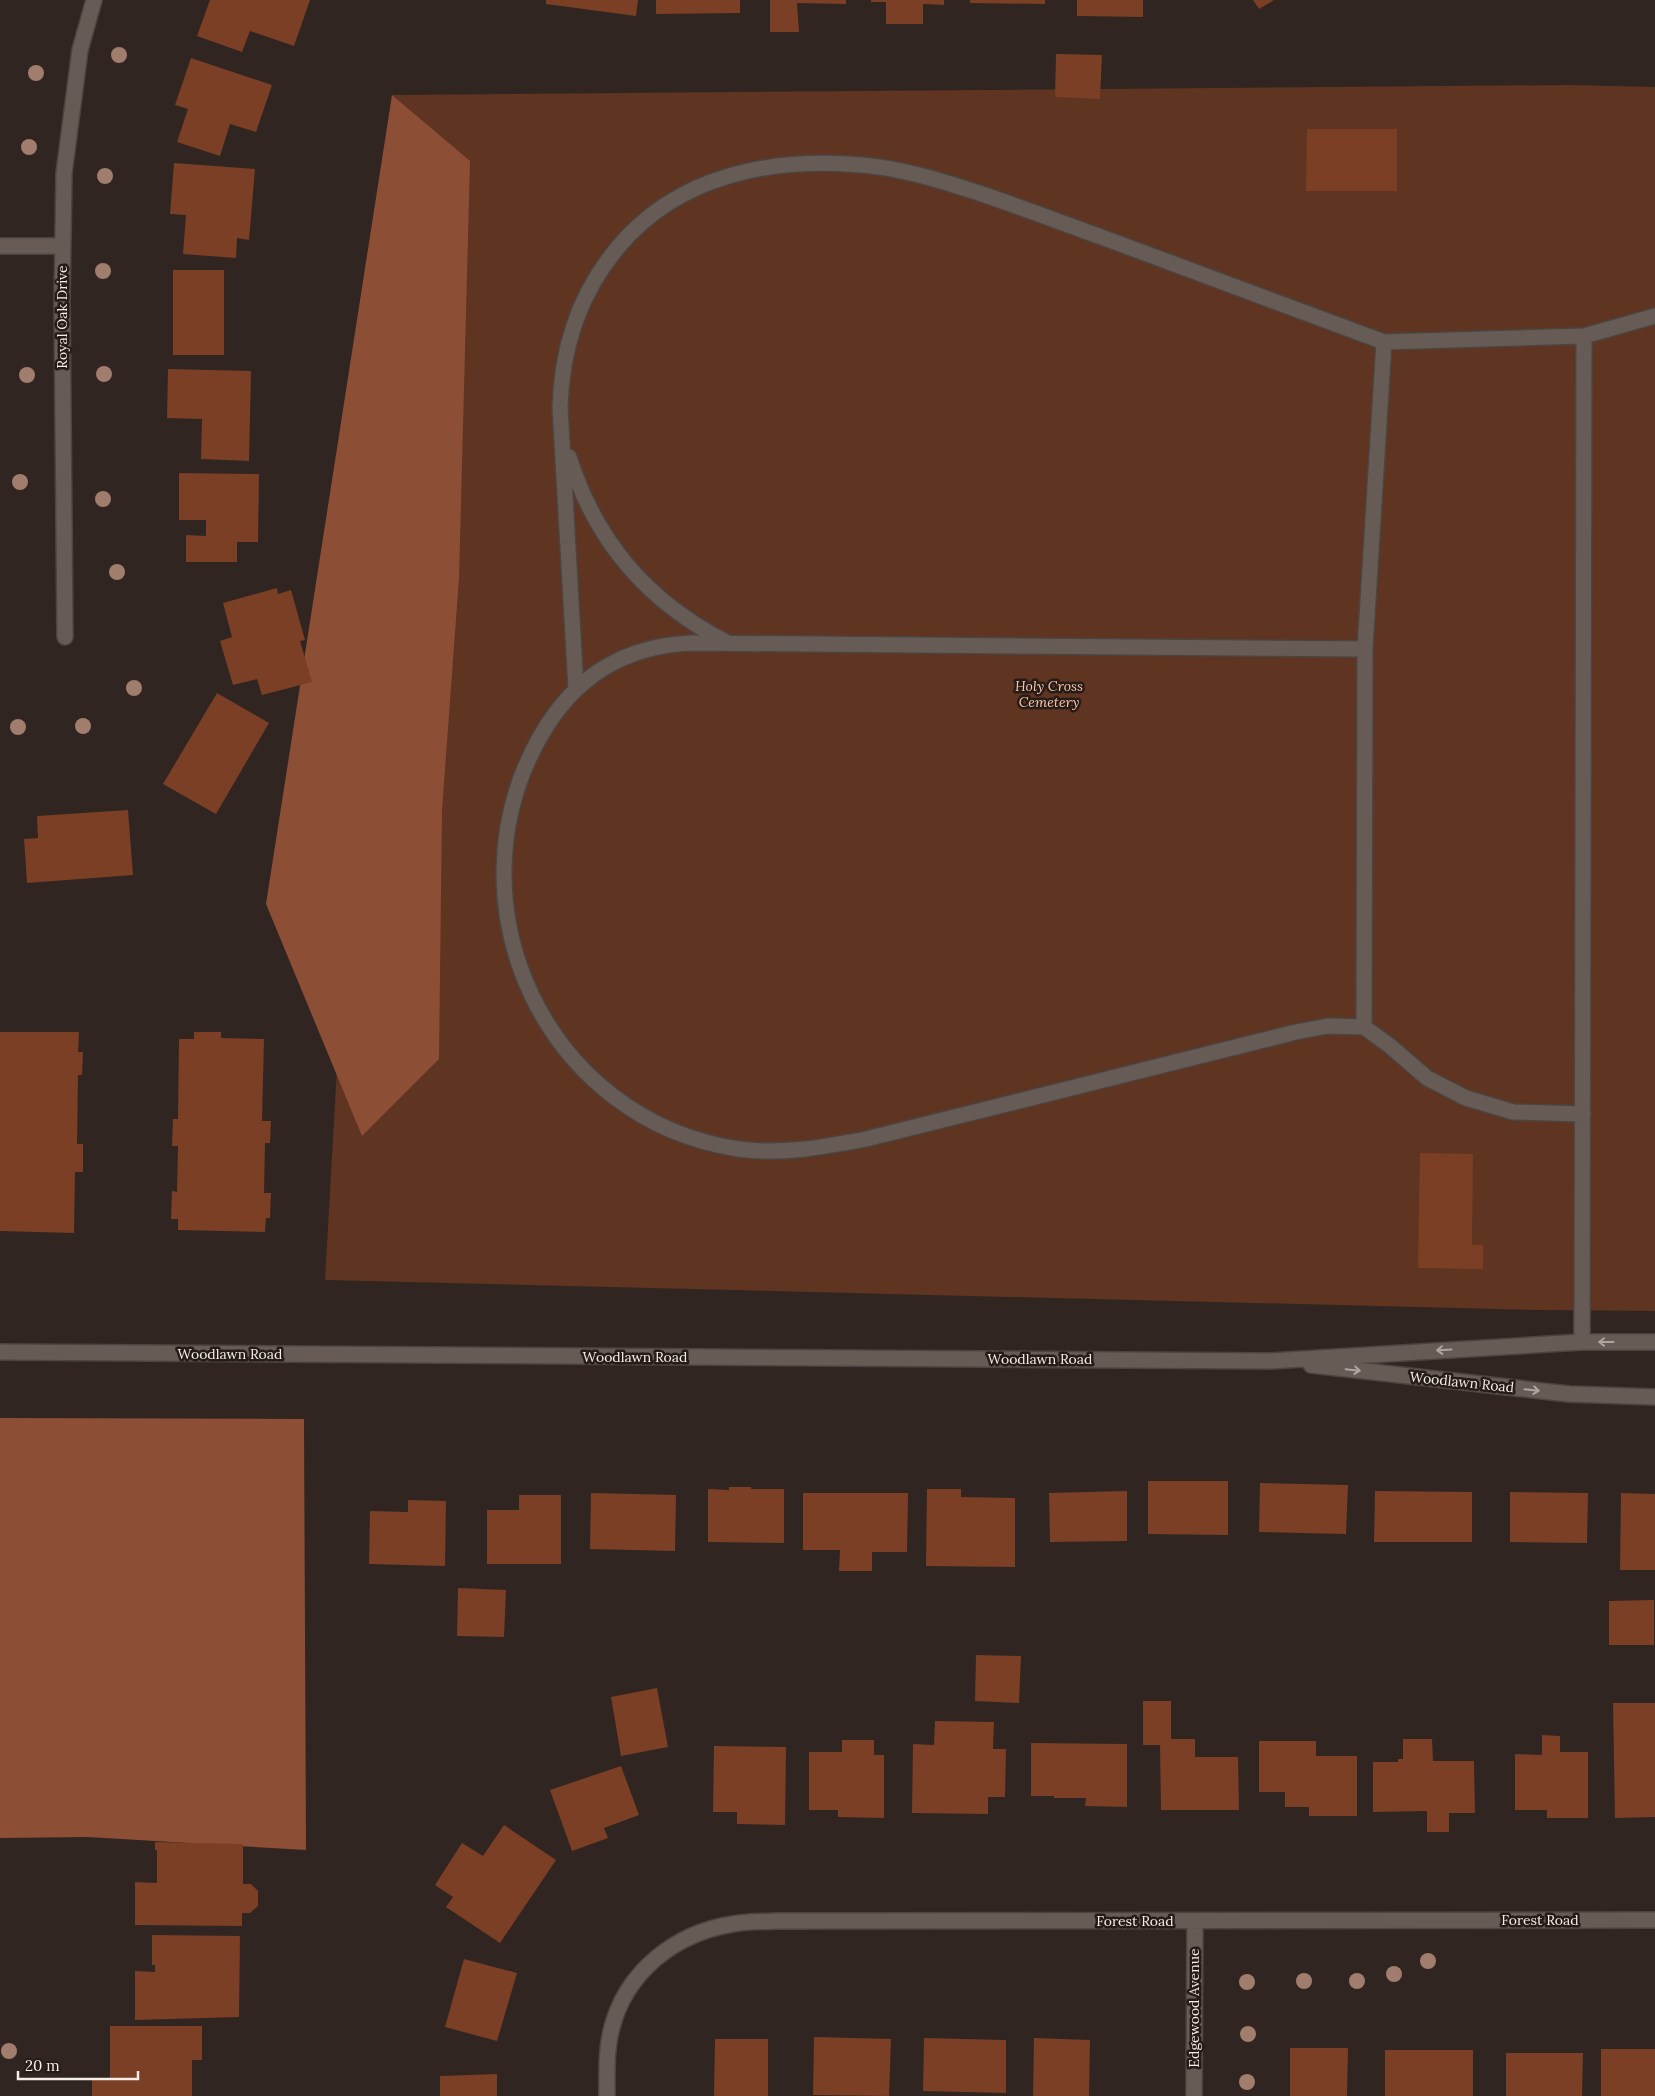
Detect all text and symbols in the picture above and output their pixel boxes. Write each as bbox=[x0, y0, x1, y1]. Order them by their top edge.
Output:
street label: Royal Oak Drive bbox=[53, 265, 71, 369]
park label: Holy Cross Cemetery bbox=[1015, 677, 1083, 711]
one-way arrow bbox=[1599, 1337, 1615, 1347]
street label: Woodlawn Road bbox=[178, 1345, 282, 1363]
one-way arrow bbox=[1436, 1346, 1452, 1355]
street label: Woodlawn Road bbox=[583, 1348, 687, 1366]
street label: Woodlawn Road bbox=[988, 1350, 1092, 1368]
one-way arrow bbox=[1345, 1365, 1361, 1375]
street label: Woodlawn Road bbox=[1409, 1368, 1515, 1396]
one-way arrow bbox=[1524, 1385, 1540, 1395]
street label: Forest Road bbox=[1501, 1911, 1579, 1929]
street label: Forest Road bbox=[1096, 1912, 1174, 1930]
street label: Edgewood Avenue bbox=[1185, 1948, 1203, 2068]
scale bar bbox=[18, 2048, 138, 2080]
text: 20 m bbox=[25, 2056, 60, 2075]

